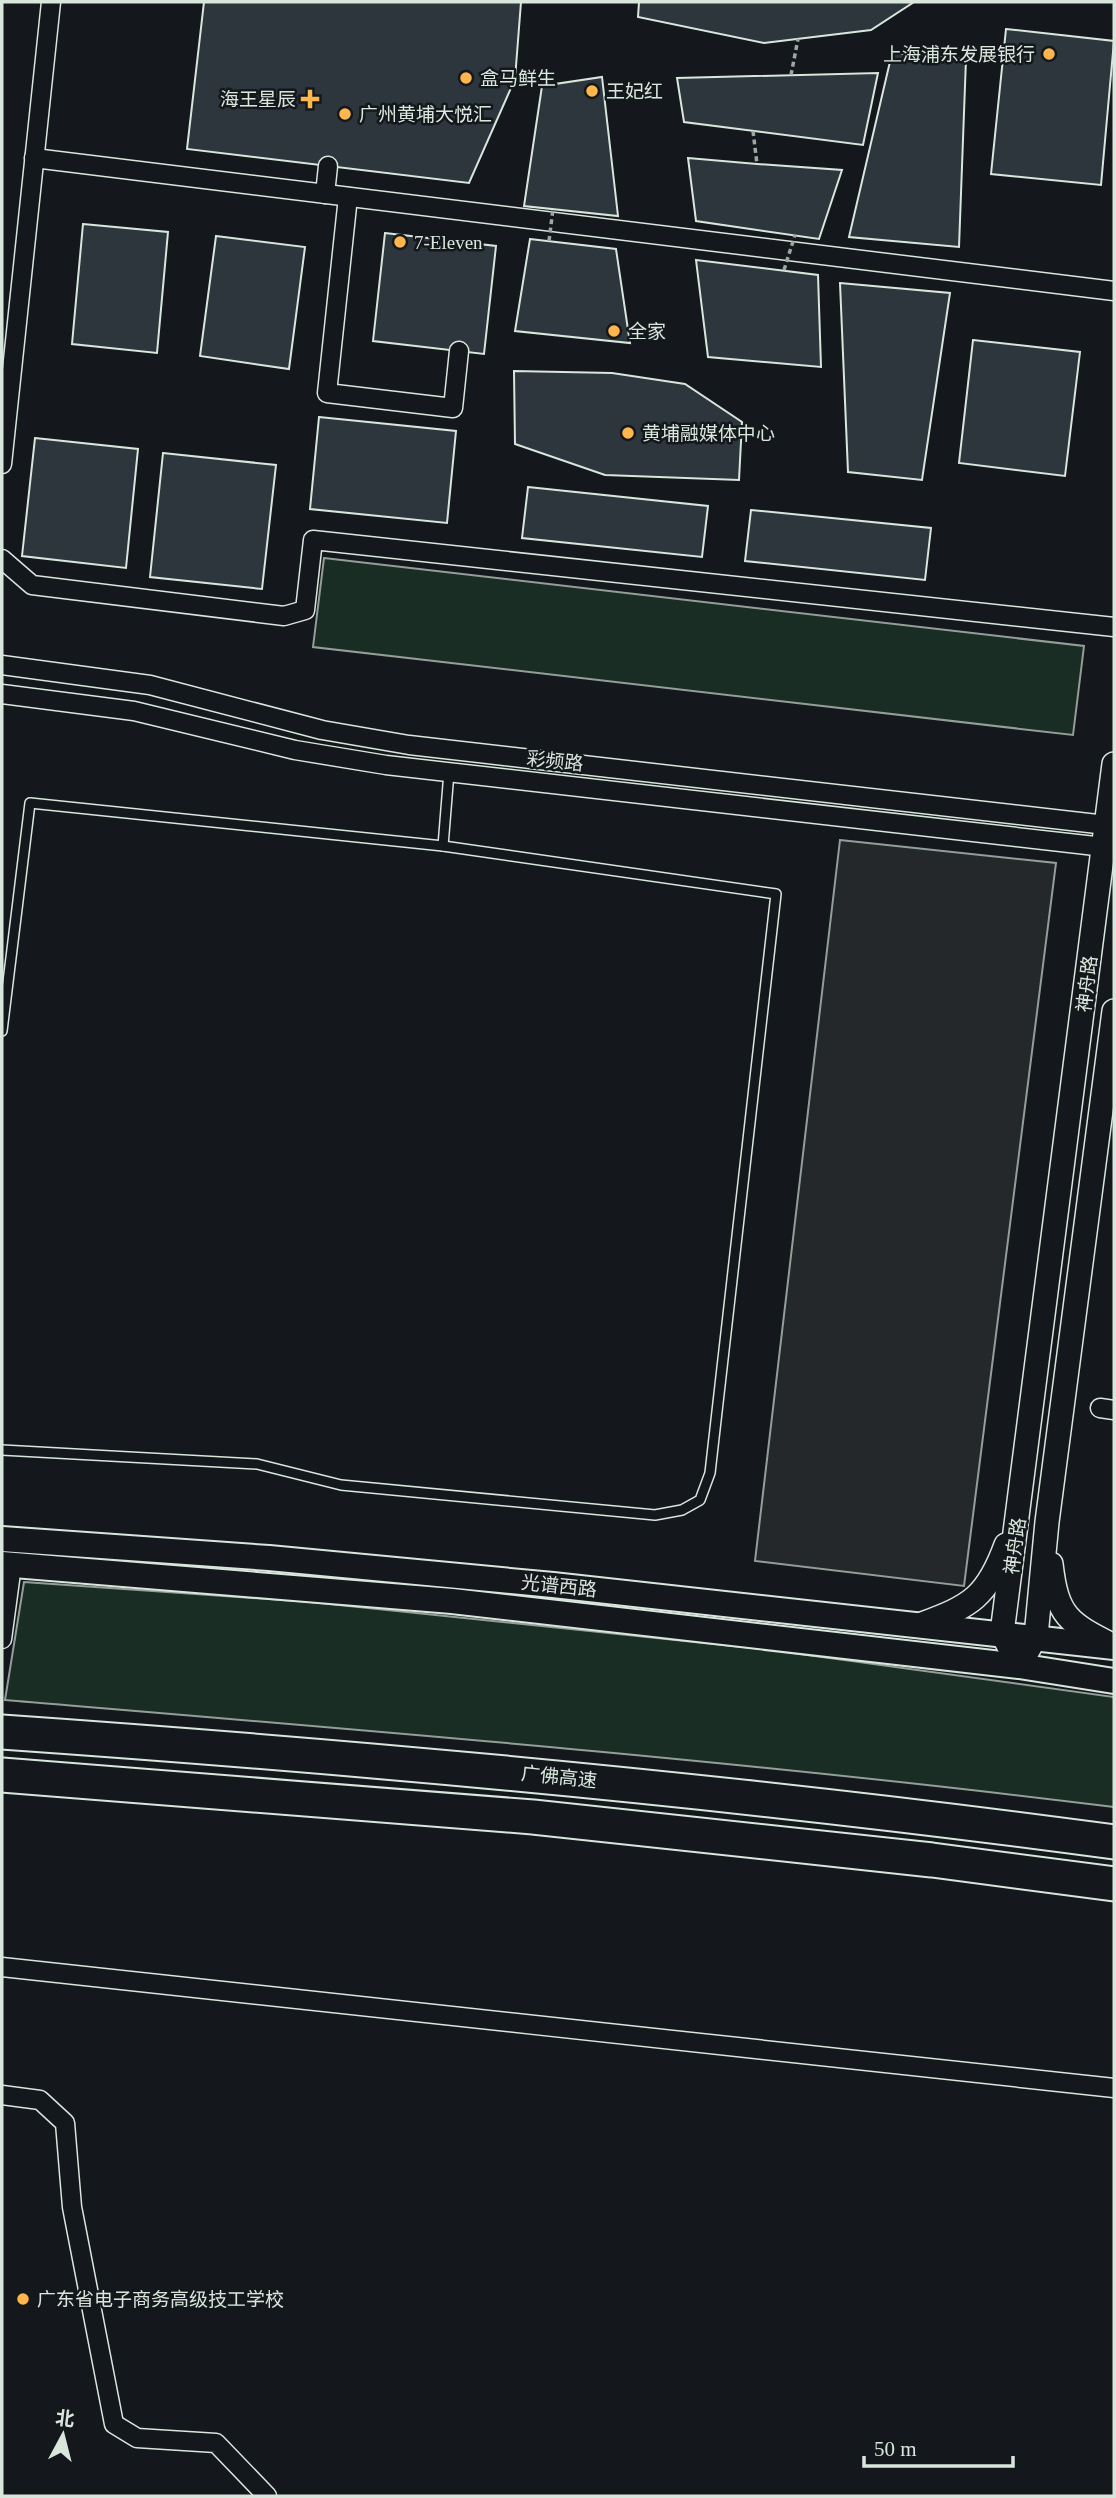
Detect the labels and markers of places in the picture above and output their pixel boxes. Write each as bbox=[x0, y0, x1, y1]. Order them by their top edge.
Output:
place label: 上海浦东发展银行 bbox=[883, 44, 1035, 65]
marker: 上海浦东发展银行 bbox=[1041, 46, 1057, 62]
place label: 盒马鲜生 bbox=[480, 68, 556, 89]
marker: 盒马鲜生 bbox=[458, 70, 474, 86]
place label: 王妃红 bbox=[606, 81, 663, 102]
marker: 王妃红 bbox=[584, 83, 600, 99]
place label: 海王星辰 bbox=[220, 89, 296, 110]
marker: 海王星辰 bbox=[302, 91, 318, 107]
place label: 广州黄埔大悦汇 bbox=[359, 104, 492, 125]
marker: 广州黄埔大悦汇 bbox=[337, 106, 353, 122]
place label: 7-Eleven bbox=[414, 232, 483, 253]
marker: 7-Eleven bbox=[392, 234, 408, 250]
place label: 全家 bbox=[628, 321, 666, 342]
marker: 全家 bbox=[606, 323, 622, 339]
place label: 黄埔融媒体中心 bbox=[642, 423, 775, 444]
marker: 黄埔融媒体中心 bbox=[620, 425, 636, 441]
place label: 广东省电子商务高级技工学校 bbox=[37, 2289, 284, 2310]
marker: 广东省电子商务高级技工学校 bbox=[15, 2291, 31, 2307]

